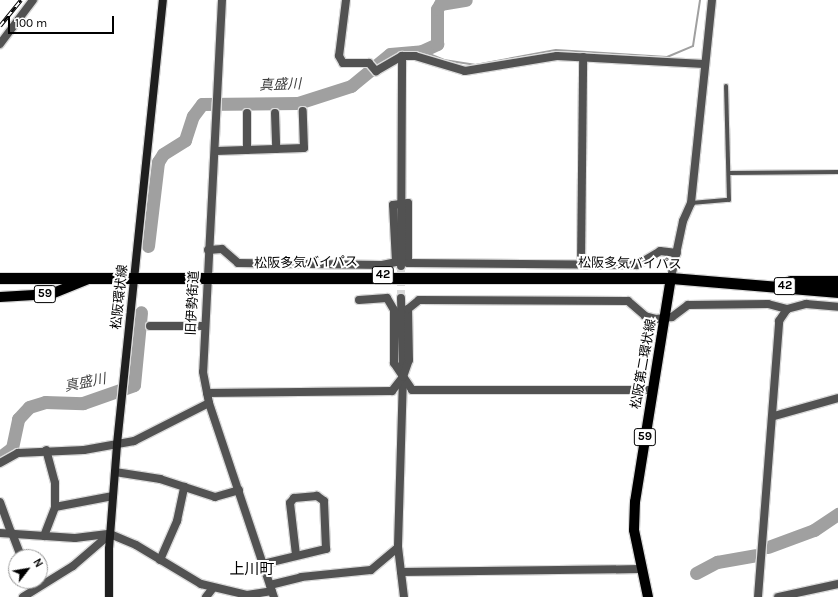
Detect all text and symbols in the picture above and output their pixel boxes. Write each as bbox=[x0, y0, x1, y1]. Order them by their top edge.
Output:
scale bar bbox=[10, 8, 116, 34]
text: 100 m bbox=[15, 16, 47, 30]
water label: 真盛川 bbox=[259, 76, 301, 94]
street label: 松阪多気バイパス bbox=[254, 254, 358, 272]
street label: 松阪多気バイパス bbox=[578, 255, 682, 273]
street label: 松阪環状線 bbox=[109, 264, 131, 330]
road number: 42 bbox=[371, 265, 395, 285]
street label: 旧伊勢街道 bbox=[184, 270, 202, 336]
road number: 42 bbox=[773, 276, 797, 296]
road number: 59 bbox=[33, 284, 57, 304]
street label: 松阪第二環状線 bbox=[628, 318, 660, 410]
water label: 真盛川 bbox=[63, 371, 107, 395]
road number: 59 bbox=[633, 427, 657, 447]
north arrow bbox=[8, 549, 48, 589]
text: N bbox=[30, 556, 45, 570]
district label: 上川町 bbox=[230, 561, 274, 579]

